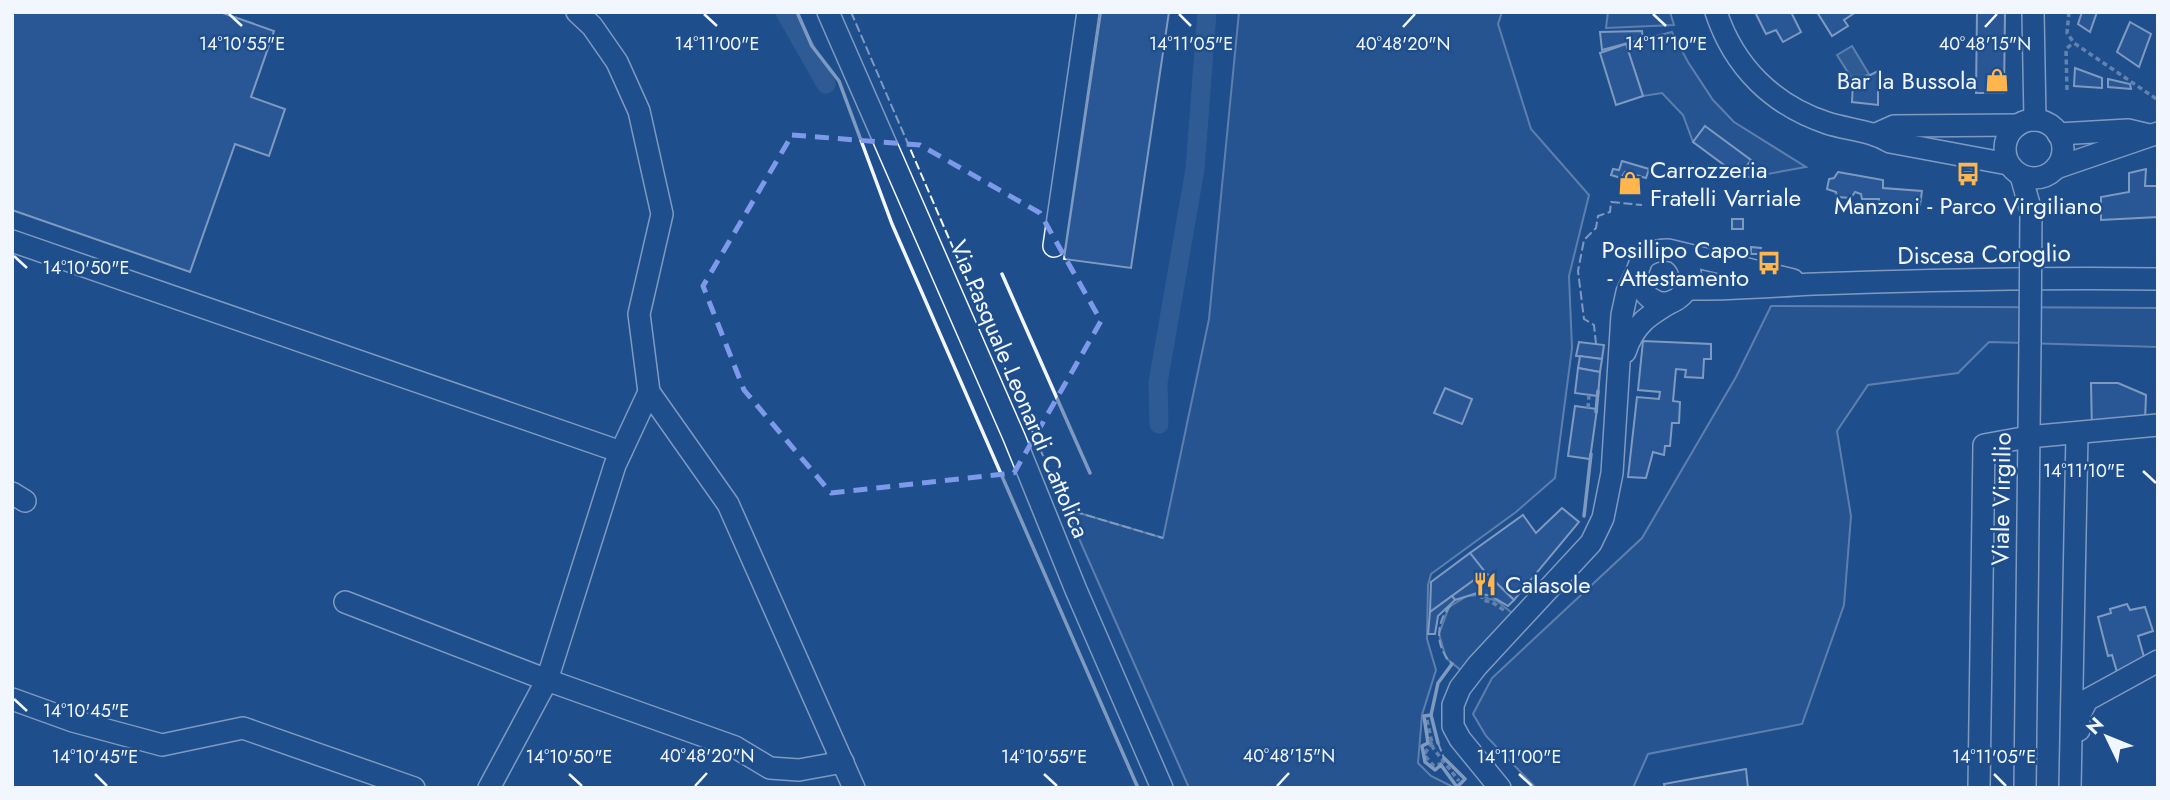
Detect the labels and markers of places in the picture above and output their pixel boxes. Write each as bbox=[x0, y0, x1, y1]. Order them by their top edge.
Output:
place label: Bar la Bussola bbox=[1837, 63, 1977, 98]
shop icon: Bar la Bussola bbox=[1983, 66, 2011, 94]
place label: Carrozzeria Fratelli Varriale bbox=[1650, 152, 1801, 215]
bus stop icon: Manzoni - Parco Virgiliano bbox=[1954, 160, 1982, 188]
shop icon: Carrozzeria Fratelli Varriale bbox=[1616, 169, 1644, 197]
place label: Manzoni - Parco Virgiliano bbox=[1834, 188, 2102, 223]
place label: Posillipo Capo - Attestamento bbox=[1602, 232, 1749, 295]
bus stop icon: Posillipo Capo - Attestamento bbox=[1755, 249, 1783, 277]
place label: Calasole bbox=[1505, 567, 1591, 602]
restaurant icon: Calasole bbox=[1471, 570, 1499, 598]

